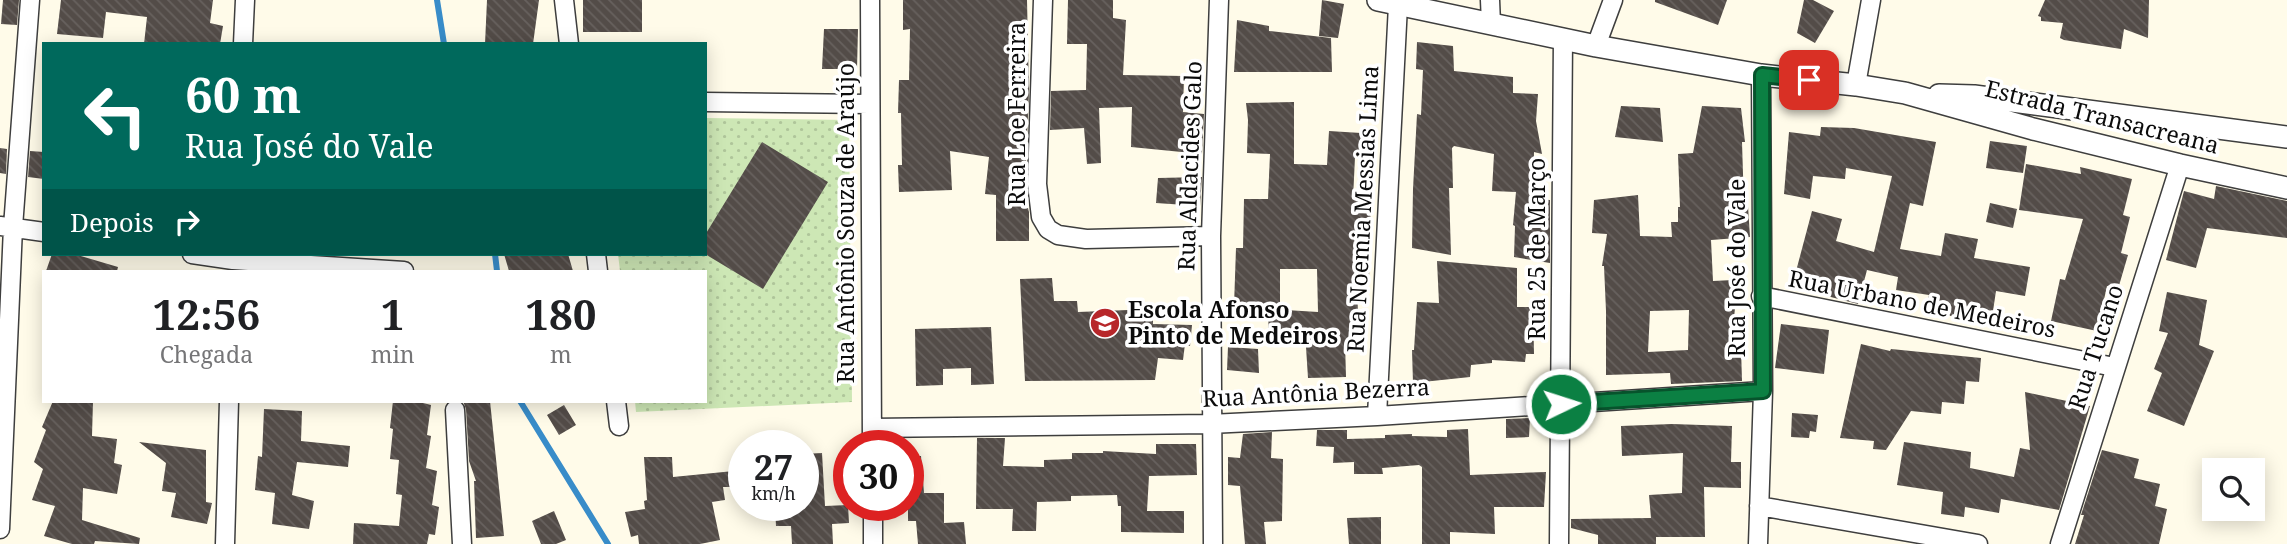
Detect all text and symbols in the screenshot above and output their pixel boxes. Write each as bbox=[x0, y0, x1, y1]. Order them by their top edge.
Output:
street label: Rua Loe Ferreira bbox=[1000, 22, 1032, 206]
pin bbox=[1779, 50, 1839, 110]
street label: Rua Aldacides Galo bbox=[1169, 60, 1209, 272]
text: 60 m bbox=[185, 61, 301, 127]
icon: arrive bbox=[1790, 61, 1828, 99]
street label: Rua Antônio Souza de Araújo bbox=[829, 63, 861, 383]
street label: Rua Noemia Messias Lima bbox=[1339, 65, 1386, 353]
icon: left bbox=[70, 70, 161, 161]
street label: Estrada Transacreana bbox=[1982, 71, 2223, 161]
text: Rua José do Vale bbox=[185, 124, 434, 167]
street label: Rua 25 de Março bbox=[1520, 158, 1552, 340]
street label: Rua José do Vale bbox=[1720, 179, 1752, 357]
icon: right bbox=[168, 203, 206, 241]
text: Depois bbox=[70, 204, 154, 240]
street label: Rua Urbano de Medeiros bbox=[1786, 261, 2059, 345]
street label: Rua Tucano bbox=[2060, 280, 2130, 413]
text: 12:56 bbox=[153, 285, 260, 342]
text: 1 bbox=[381, 285, 405, 342]
text: 180 bbox=[525, 285, 596, 342]
place label: Escola Afonso Pinto de Medeiros bbox=[1128, 293, 1338, 351]
school or university icon: Escola Afonso Pinto de Medeiros bbox=[1088, 306, 1122, 340]
text: Chegada bbox=[160, 338, 253, 370]
text: min bbox=[371, 338, 415, 370]
text: m bbox=[550, 338, 572, 370]
position arrow bbox=[1524, 367, 1598, 441]
street label: Rua Antônia Bezerra bbox=[1201, 370, 1430, 414]
speed limit sign: 30 bbox=[833, 430, 924, 521]
text: 27 bbox=[754, 443, 793, 490]
map controls bbox=[2202, 458, 2265, 521]
button: search bbox=[2202, 458, 2265, 521]
text: km/h bbox=[751, 481, 796, 505]

